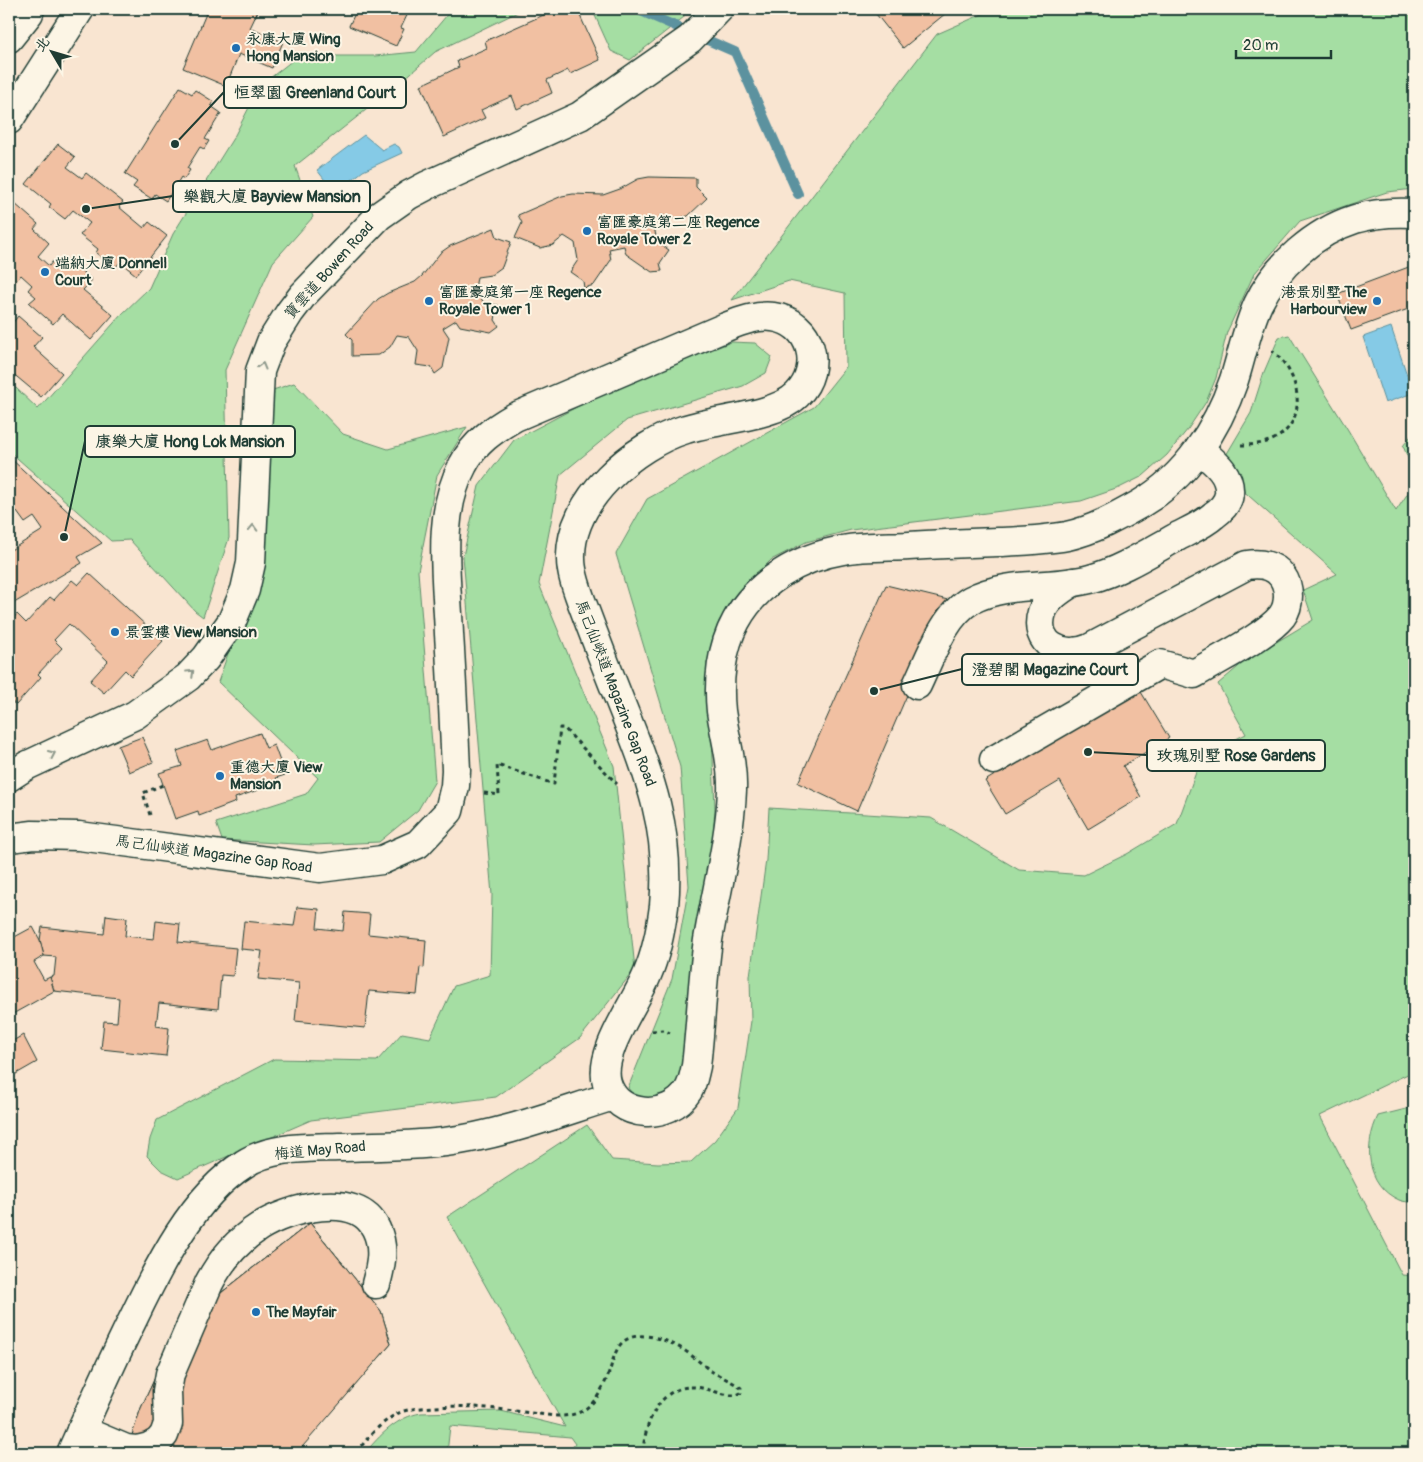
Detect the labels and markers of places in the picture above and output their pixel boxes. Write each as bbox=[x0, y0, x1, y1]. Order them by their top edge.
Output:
place label: 永康大廈 Wing Hong Mansion bbox=[246, 30, 341, 66]
marker: 永康大廈 Wing Hong Mansion bbox=[230, 42, 242, 54]
callout: 恒翠園 Greenland Court bbox=[224, 77, 406, 108]
callout: 樂觀大廈 Bayview Mansion bbox=[173, 181, 370, 212]
place label: 富匯豪庭第二座 Regence Royale Tower 2 bbox=[597, 213, 760, 249]
marker: 富匯豪庭第二座 Regence Royale Tower 2 bbox=[581, 225, 593, 237]
place label: 端納大廈 Donnell Court bbox=[55, 254, 167, 290]
marker: 端納大廈 Donnell Court bbox=[39, 266, 51, 278]
place label: 富匯豪庭第一座 Regence Royale Tower 1 bbox=[439, 283, 602, 319]
place label: 港景別墅 The Harbourview bbox=[1281, 283, 1368, 319]
marker: 富匯豪庭第一座 Regence Royale Tower 1 bbox=[423, 295, 435, 307]
marker: 港景別墅 The Harbourview bbox=[1371, 295, 1383, 307]
callout: 康樂大廈 Hong Lok Mansion bbox=[85, 426, 295, 457]
place label: 景雲樓 View Mansion bbox=[125, 623, 257, 642]
marker: 景雲樓 View Mansion bbox=[109, 626, 121, 638]
callout: 澄碧閣 Magazine Court bbox=[962, 654, 1138, 685]
callout: 玫瑰別墅 Rose Gardens bbox=[1147, 740, 1325, 771]
place label: 重德大廈 View Mansion bbox=[230, 758, 323, 794]
marker: 重德大廈 View Mansion bbox=[214, 770, 226, 782]
place label: The Mayfair bbox=[265, 1303, 337, 1322]
marker: The Mayfair bbox=[250, 1306, 262, 1318]

